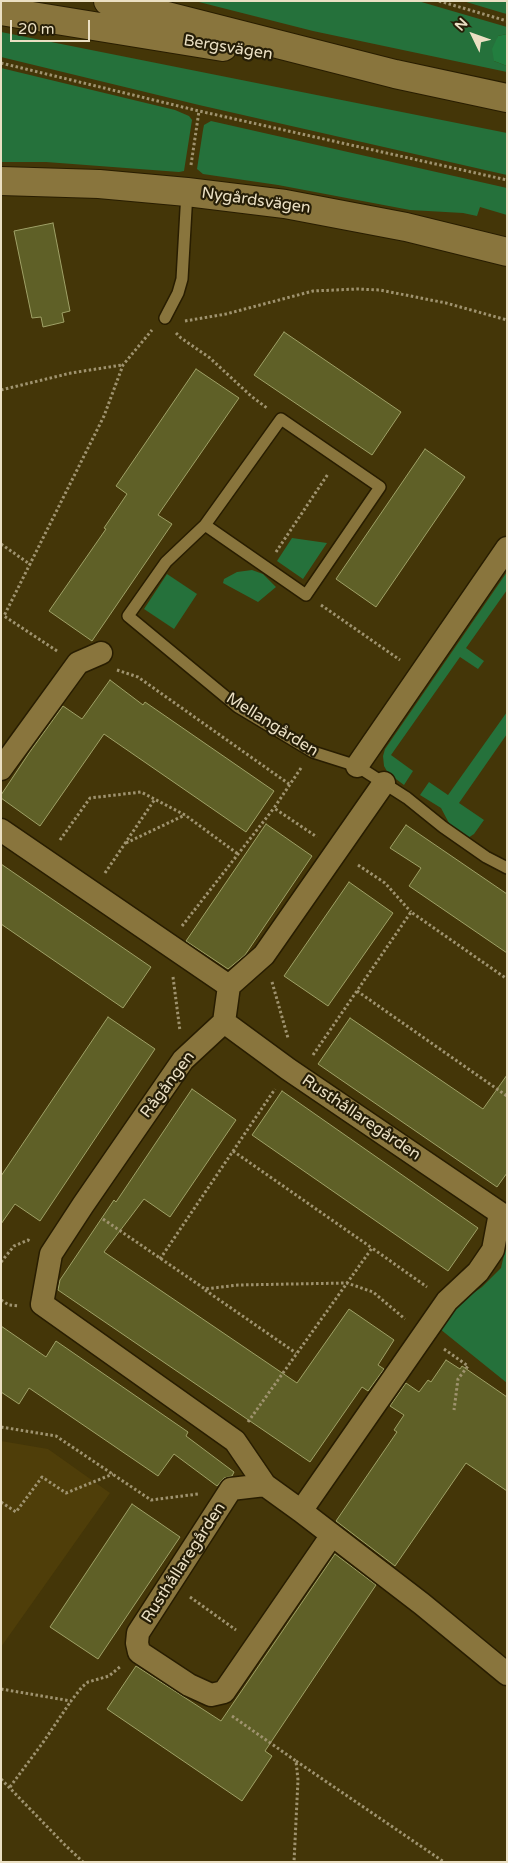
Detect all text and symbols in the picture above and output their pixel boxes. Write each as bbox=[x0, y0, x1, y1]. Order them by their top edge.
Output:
scale bar bbox=[12, 10, 92, 42]
north arrow bbox=[448, 10, 498, 60]
text: N bbox=[451, 15, 472, 34]
text: 20 m bbox=[18, 20, 55, 38]
street label: Bergsvägen bbox=[182, 31, 274, 65]
street label: Nygårdsvägen bbox=[200, 184, 312, 218]
street label: Mellangården bbox=[222, 689, 322, 761]
street label: Rågången bbox=[137, 1048, 199, 1122]
street label: Rusthållaregården bbox=[298, 1071, 424, 1165]
street label: Rusthållaregården bbox=[138, 1499, 230, 1627]

